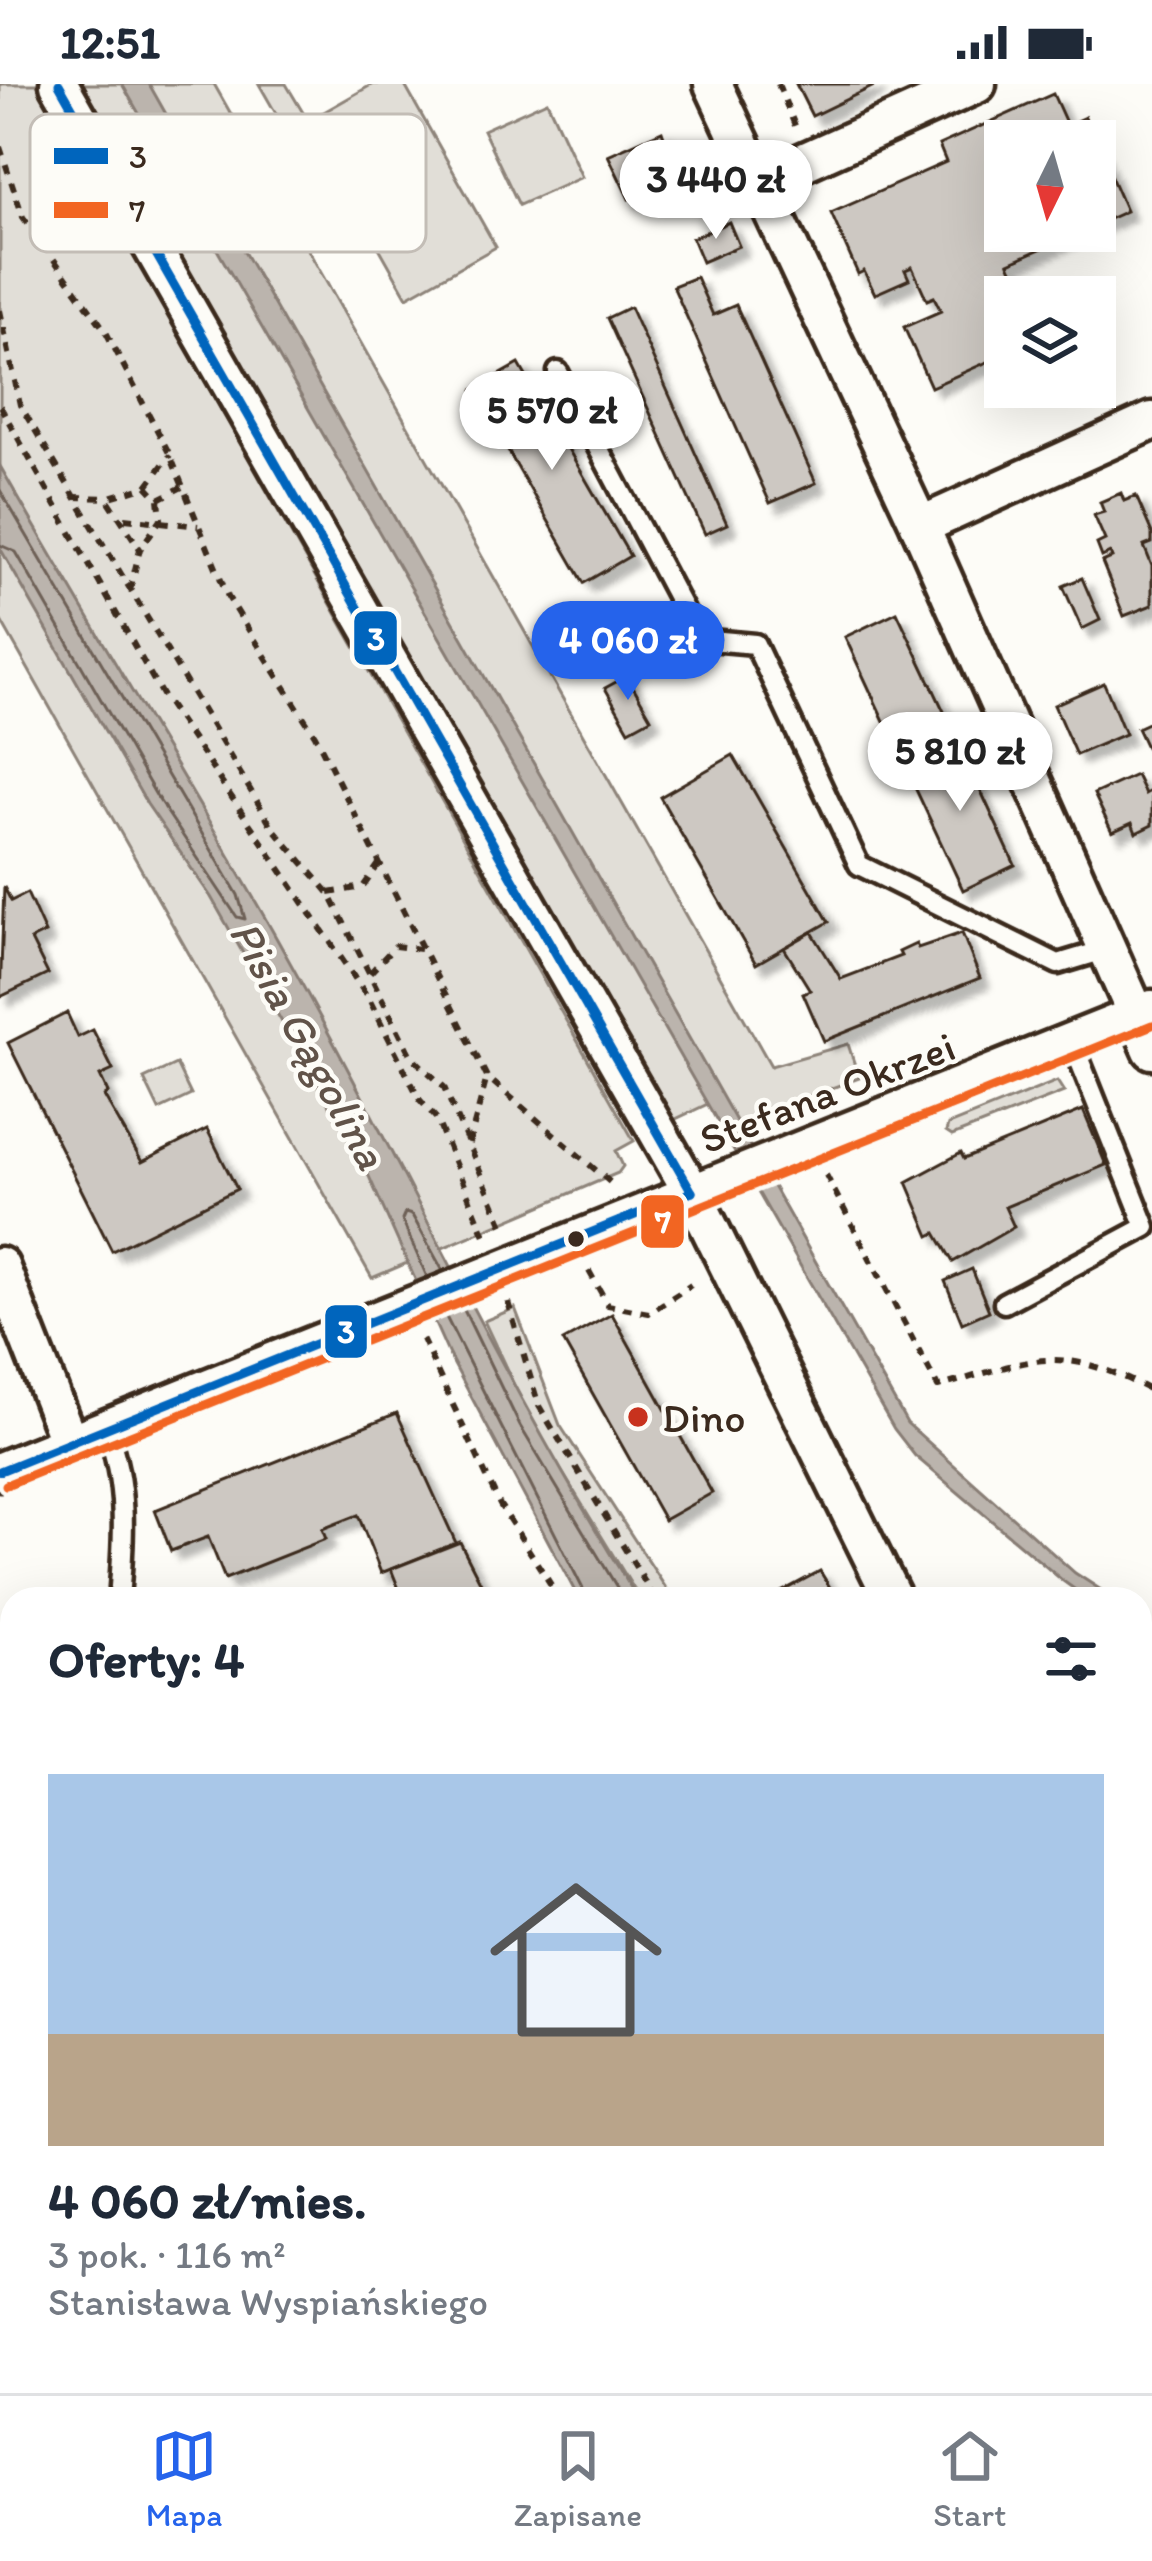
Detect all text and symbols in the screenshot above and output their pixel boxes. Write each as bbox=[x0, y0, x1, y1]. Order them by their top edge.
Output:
text: 12:51 bbox=[60, 15, 160, 69]
legend bbox=[30, 114, 426, 252]
north arrow bbox=[984, 120, 1116, 252]
map controls bbox=[984, 120, 1116, 408]
text: 3 bbox=[129, 137, 147, 176]
pin: 3 440 zł bbox=[592, 140, 840, 242]
text: 3 440 zł bbox=[647, 155, 785, 202]
text: 7 bbox=[129, 191, 145, 230]
button: layers bbox=[984, 276, 1116, 408]
pin: 5 570 zł bbox=[428, 371, 676, 473]
text: 5 570 zł bbox=[486, 386, 618, 433]
pin: 4 060 zł bbox=[504, 601, 752, 703]
line badge: 3 bbox=[352, 609, 399, 667]
text: 4 060 zł bbox=[559, 616, 697, 663]
text: 3 bbox=[367, 619, 385, 658]
pin: 5 810 zł bbox=[836, 712, 1084, 814]
text: 5 810 zł bbox=[895, 727, 1025, 774]
water label: Pisia Gągolina bbox=[219, 910, 400, 1178]
street label: Stefana Okrzei bbox=[692, 1020, 962, 1165]
line badge: 7 bbox=[639, 1193, 686, 1250]
text: 7 bbox=[654, 1202, 672, 1241]
unlabelled marker bbox=[565, 1228, 587, 1250]
line badge: 3 bbox=[323, 1303, 369, 1360]
text: 3 bbox=[337, 1312, 355, 1351]
place label: Dino bbox=[662, 1392, 746, 1443]
marker: Dino bbox=[625, 1404, 651, 1430]
icon: filters bbox=[1038, 1626, 1104, 1692]
text: Oferty: 4 bbox=[48, 1629, 244, 1690]
icon: home bbox=[468, 1852, 684, 2068]
text: 4 060 zł/mies. bbox=[48, 2170, 367, 2231]
text: 3 pok. · 116 m² bbox=[48, 2231, 286, 2278]
text: Stanisława Wyspiańskiego bbox=[48, 2278, 488, 2325]
tab: Mapa bbox=[146, 2423, 223, 2534]
tab: Zapisane bbox=[514, 2423, 642, 2534]
tab: Start bbox=[933, 2423, 1006, 2534]

